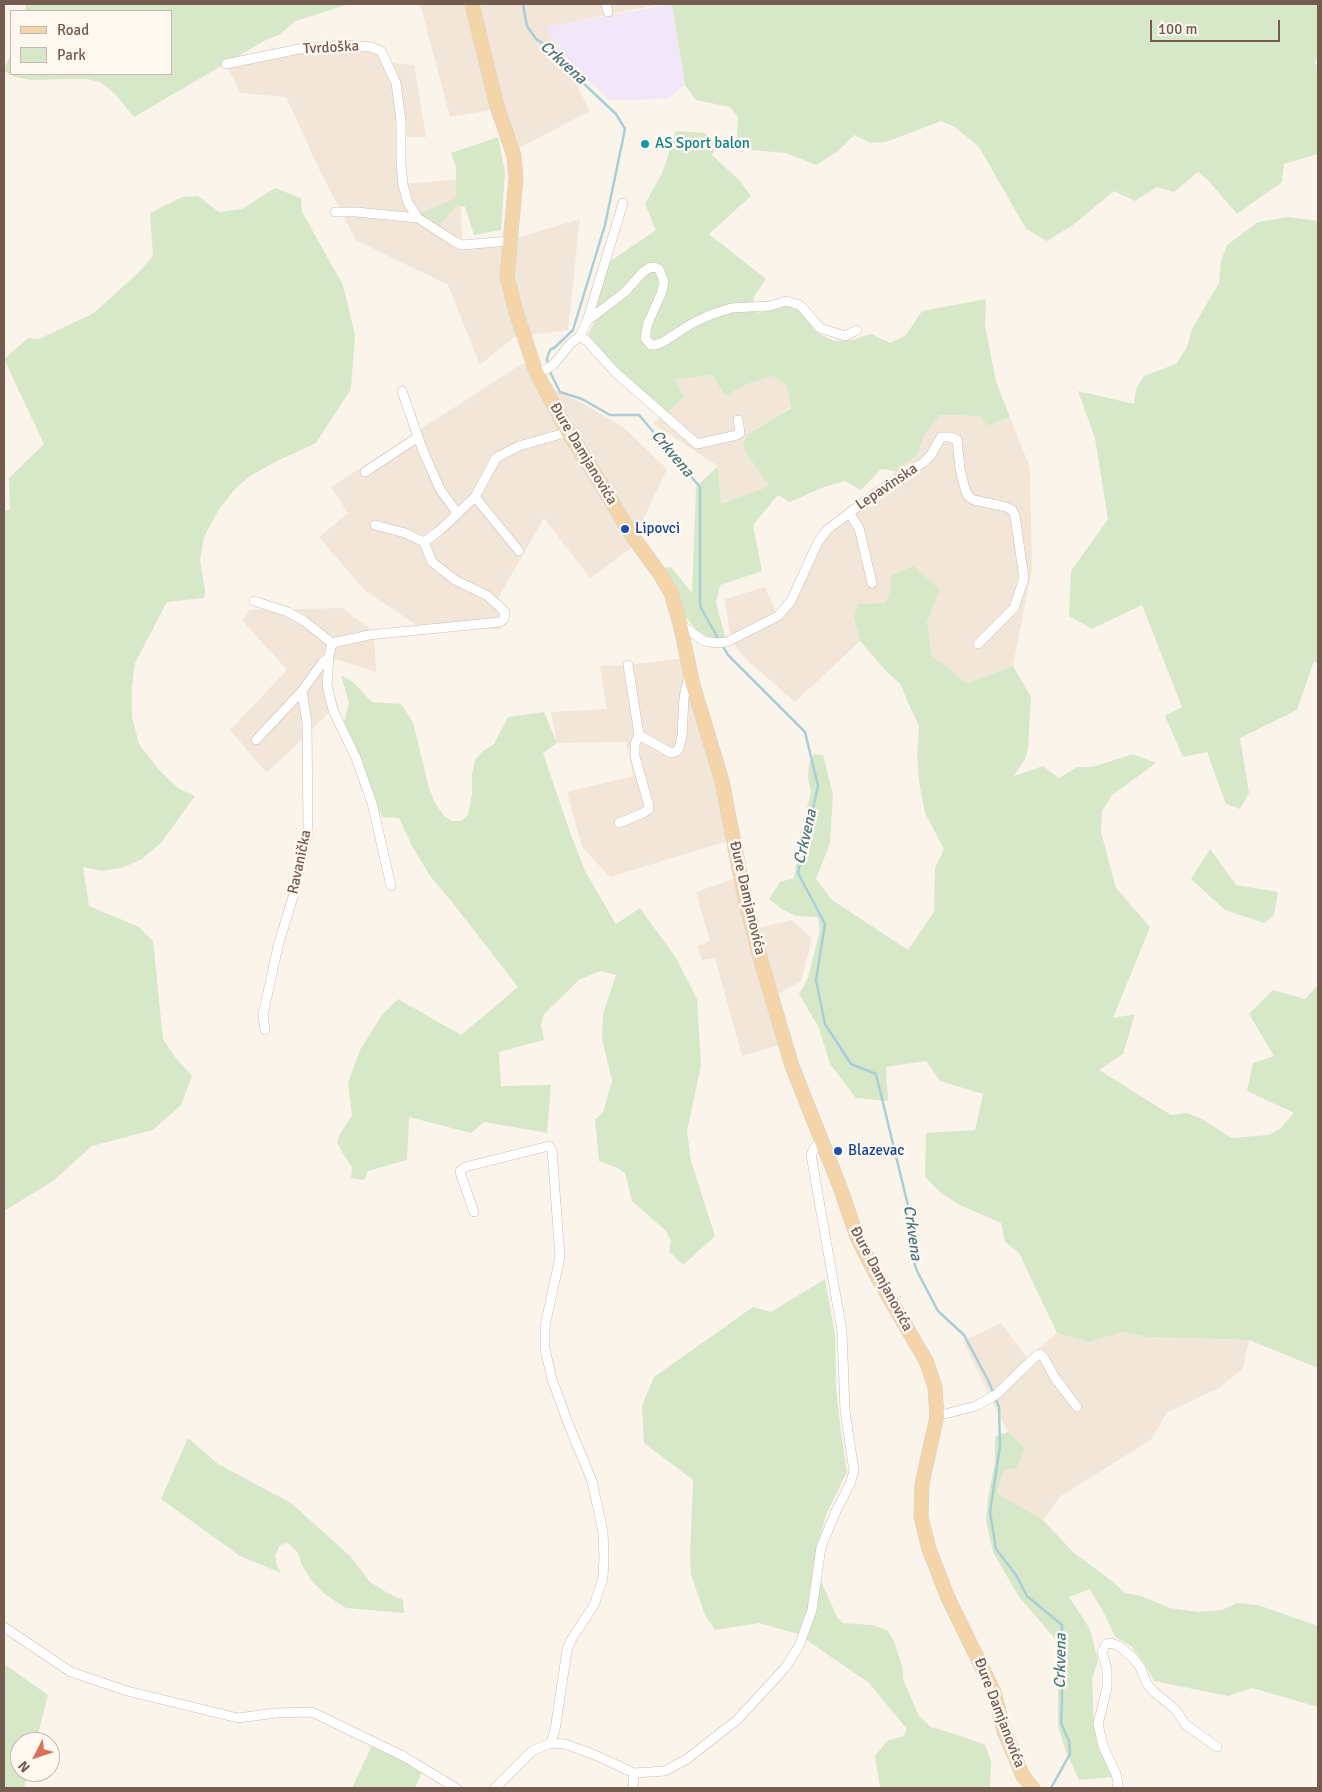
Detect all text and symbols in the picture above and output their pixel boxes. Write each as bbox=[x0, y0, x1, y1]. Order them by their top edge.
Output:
legend bbox=[10, 10, 172, 75]
scale bar bbox=[1152, 10, 1282, 42]
text: 100 m bbox=[1158, 20, 1198, 38]
text: Road bbox=[57, 21, 89, 39]
water label: Crkvena bbox=[536, 37, 590, 89]
street label: Tvrdoška bbox=[302, 38, 360, 58]
text: Park bbox=[57, 46, 86, 64]
place label: AS Sport balon bbox=[655, 135, 750, 153]
marker: AS Sport balon bbox=[639, 138, 651, 150]
street label: Đure Damjanovića bbox=[545, 400, 621, 508]
water label: Crkvena bbox=[647, 427, 697, 481]
street label: Lepavinska bbox=[853, 460, 921, 514]
place label: Lipovci bbox=[635, 520, 680, 538]
marker: Lipovci bbox=[619, 523, 631, 535]
water label: Crkvena bbox=[790, 808, 822, 866]
street label: Ravanička bbox=[284, 828, 316, 896]
street label: Đure Damjanovića bbox=[725, 839, 769, 957]
place label: Blazevac bbox=[848, 1142, 904, 1160]
marker: Blazevac bbox=[832, 1145, 844, 1157]
water label: Crkvena bbox=[899, 1204, 925, 1262]
street label: Đure Damjanovića bbox=[846, 1223, 916, 1335]
water label: Crkvena bbox=[1051, 1633, 1071, 1689]
street label: Đure Damjanovića bbox=[970, 1655, 1028, 1771]
north arrow bbox=[10, 1732, 60, 1782]
text: N bbox=[14, 1757, 34, 1776]

